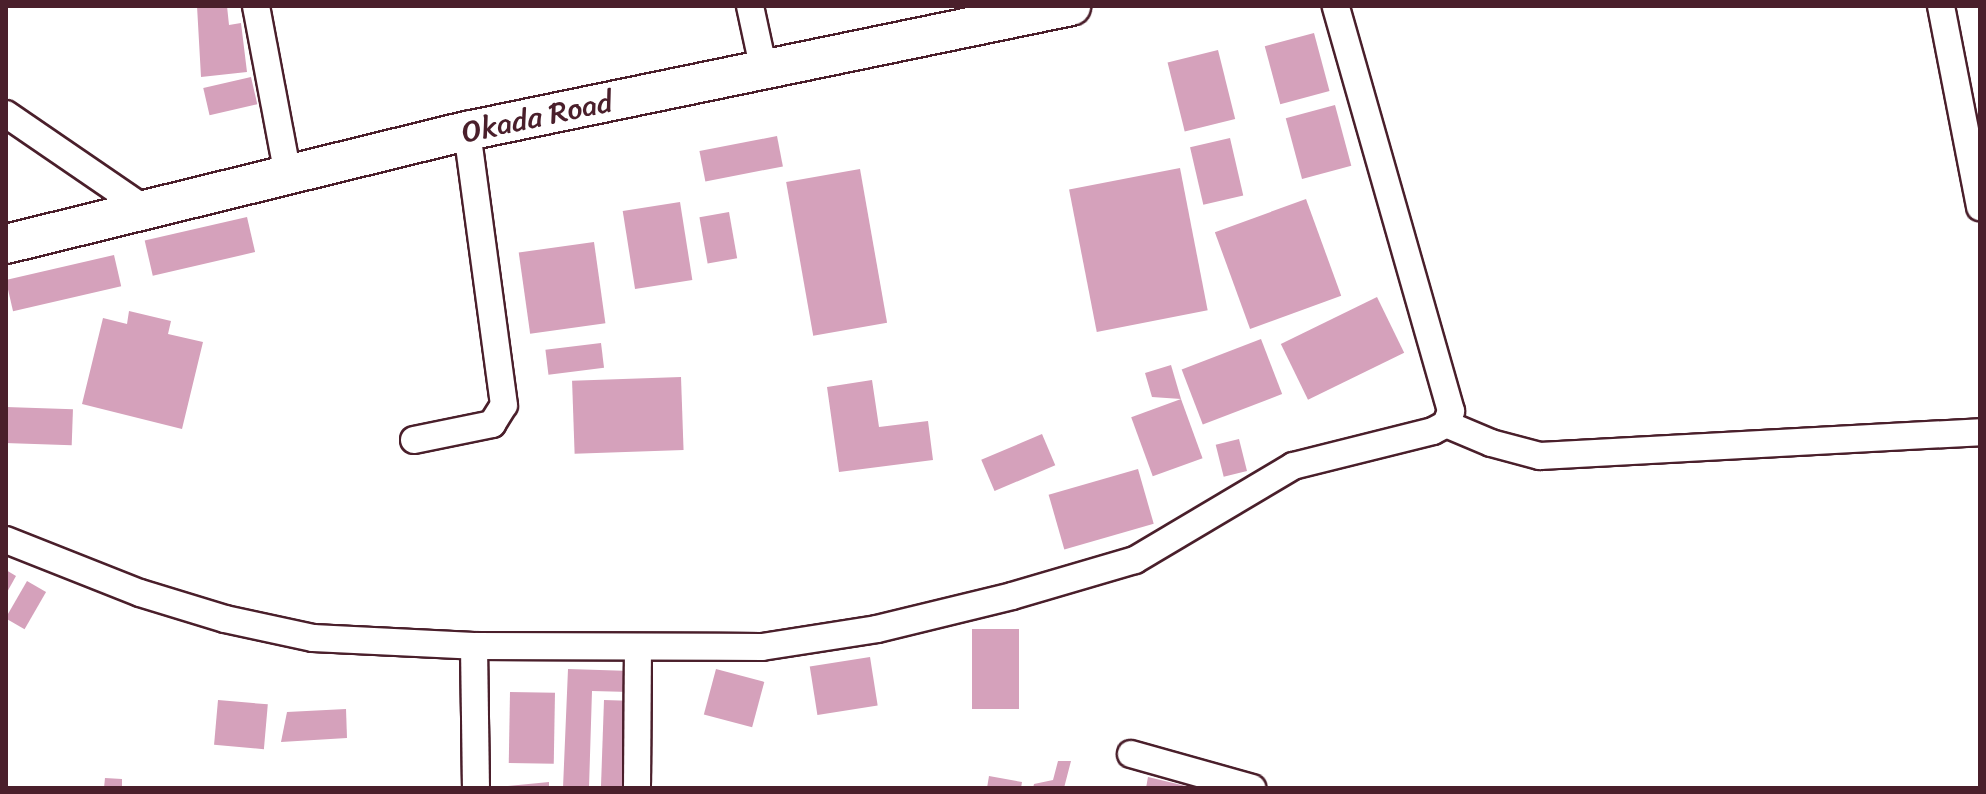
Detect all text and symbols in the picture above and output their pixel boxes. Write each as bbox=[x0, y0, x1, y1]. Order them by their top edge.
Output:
street label: Okada Road bbox=[458, 83, 616, 151]

